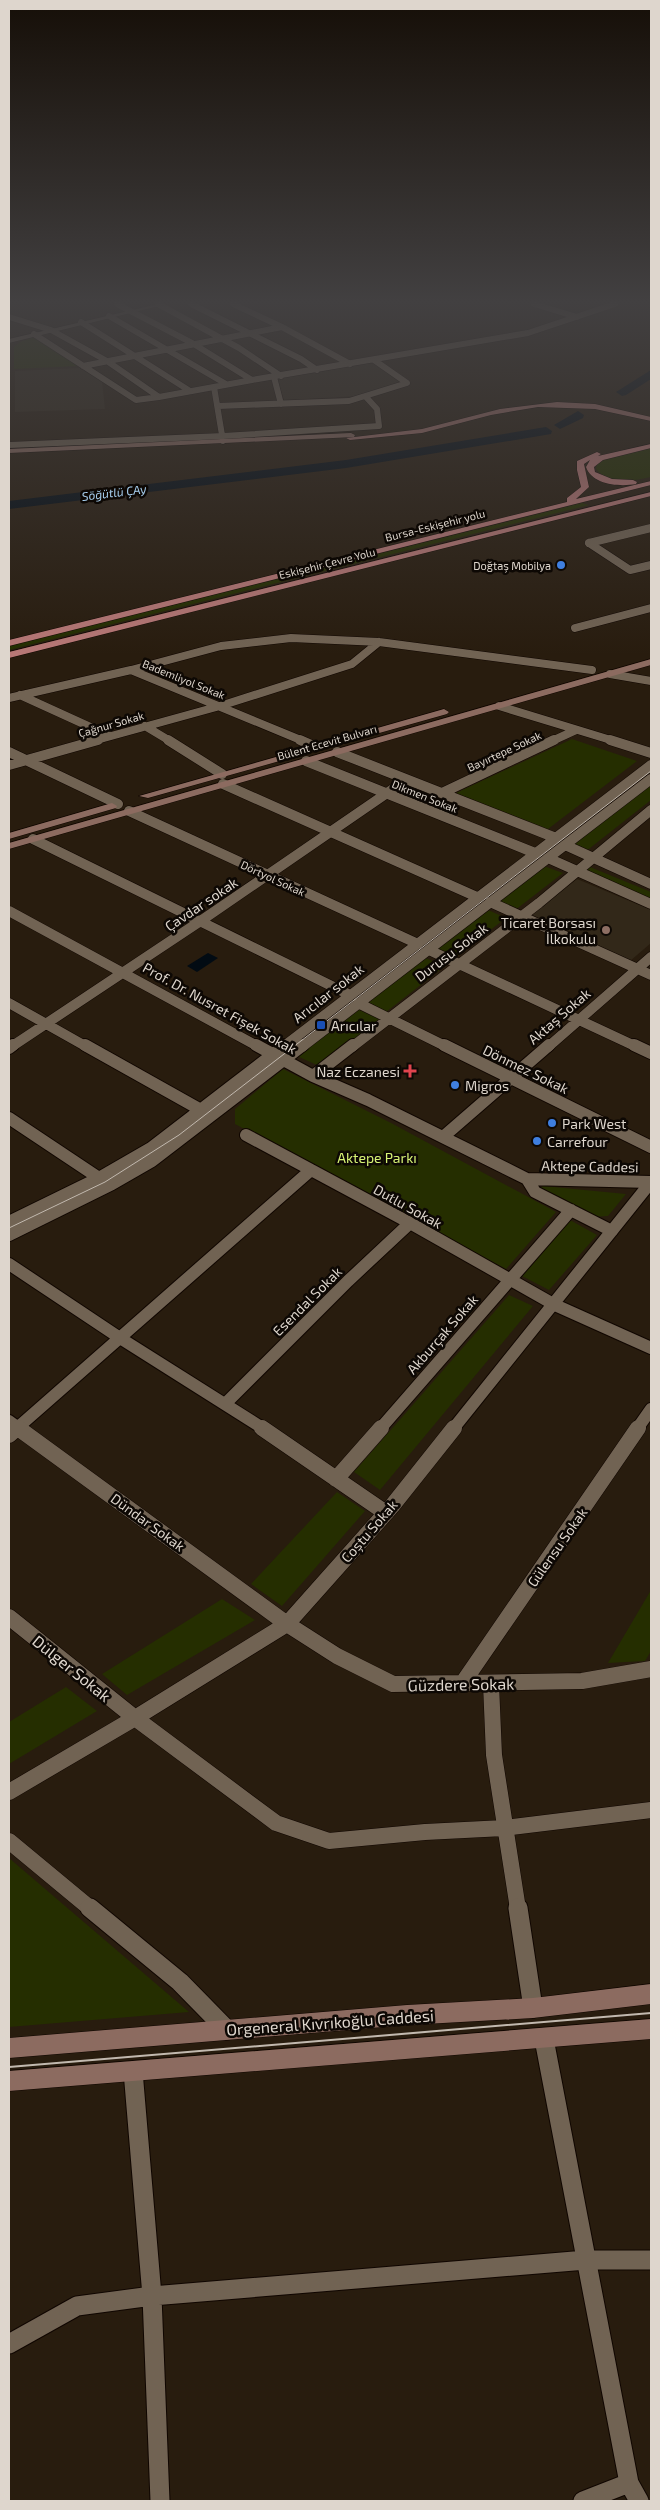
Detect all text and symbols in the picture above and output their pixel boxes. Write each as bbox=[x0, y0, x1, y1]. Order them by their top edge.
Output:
water label: Söğütlü ÇAy bbox=[81, 481, 148, 504]
street label: Bursa-Eskişehir yolu bbox=[384, 506, 487, 545]
street label: Eskişehir Çevre Yolu bbox=[277, 545, 377, 582]
place label: Doğtaş Mobilya bbox=[473, 559, 551, 573]
marker: Doğtaş Mobilya bbox=[555, 559, 567, 571]
street label: Bademliyol Sokak bbox=[141, 657, 228, 702]
street label: Çağnur Sokak bbox=[77, 708, 146, 740]
street label: Bülent Ecevit Bulvarı bbox=[276, 722, 378, 762]
street label: Bayırtepe Sokak bbox=[465, 728, 544, 774]
street label: Dikmen Sokak bbox=[390, 777, 460, 815]
street label: Dörtyol Sokak bbox=[239, 857, 307, 899]
street label: Çavdar sokak bbox=[161, 873, 241, 935]
place label: Ticaret Borsası İlkokulu bbox=[501, 914, 596, 947]
street label: Durusu Sokak bbox=[411, 919, 491, 985]
marker: Ticaret Borsası İlkokulu bbox=[600, 924, 612, 936]
street label: Prof. Dr. Nusret Fişek Sokak bbox=[140, 959, 300, 1058]
street label: Arıcılar sokak bbox=[289, 960, 367, 1026]
street label: Aktaş Sokak bbox=[524, 984, 594, 1048]
place label: Arıcılar bbox=[331, 1017, 377, 1033]
marker: Arıcılar bbox=[315, 1019, 327, 1031]
street label: Dönmez Sokak bbox=[480, 1041, 572, 1097]
place label: Naz Eczanesi bbox=[316, 1063, 400, 1080]
marker: Naz Eczanesi bbox=[404, 1065, 416, 1077]
place label: Migros bbox=[465, 1077, 509, 1094]
marker: Migros bbox=[449, 1079, 461, 1091]
place label: Park West bbox=[562, 1115, 626, 1132]
marker: Park West bbox=[546, 1117, 558, 1129]
place label: Carrefour bbox=[547, 1133, 608, 1150]
marker: Carrefour bbox=[531, 1135, 543, 1147]
park label: Aktepe Parkı bbox=[337, 1149, 417, 1166]
street label: Aktepe Caddesi bbox=[541, 1157, 639, 1175]
street label: Dutlu Sokak bbox=[371, 1180, 445, 1232]
street label: Esendal Sokak bbox=[269, 1263, 345, 1339]
street label: Akburçak Sokak bbox=[403, 1291, 482, 1378]
street label: Dündar Sokak bbox=[108, 1489, 188, 1555]
street label: Coştu Sokak bbox=[337, 1496, 402, 1566]
street label: Gülensu Sokak bbox=[523, 1504, 591, 1590]
street label: Dülger Sokak bbox=[29, 1631, 115, 1705]
street label: Güzdere Sokak bbox=[408, 1674, 514, 1694]
street label: Orgeneral Kıvrıkoğlu Caddesi bbox=[226, 2005, 434, 2039]

